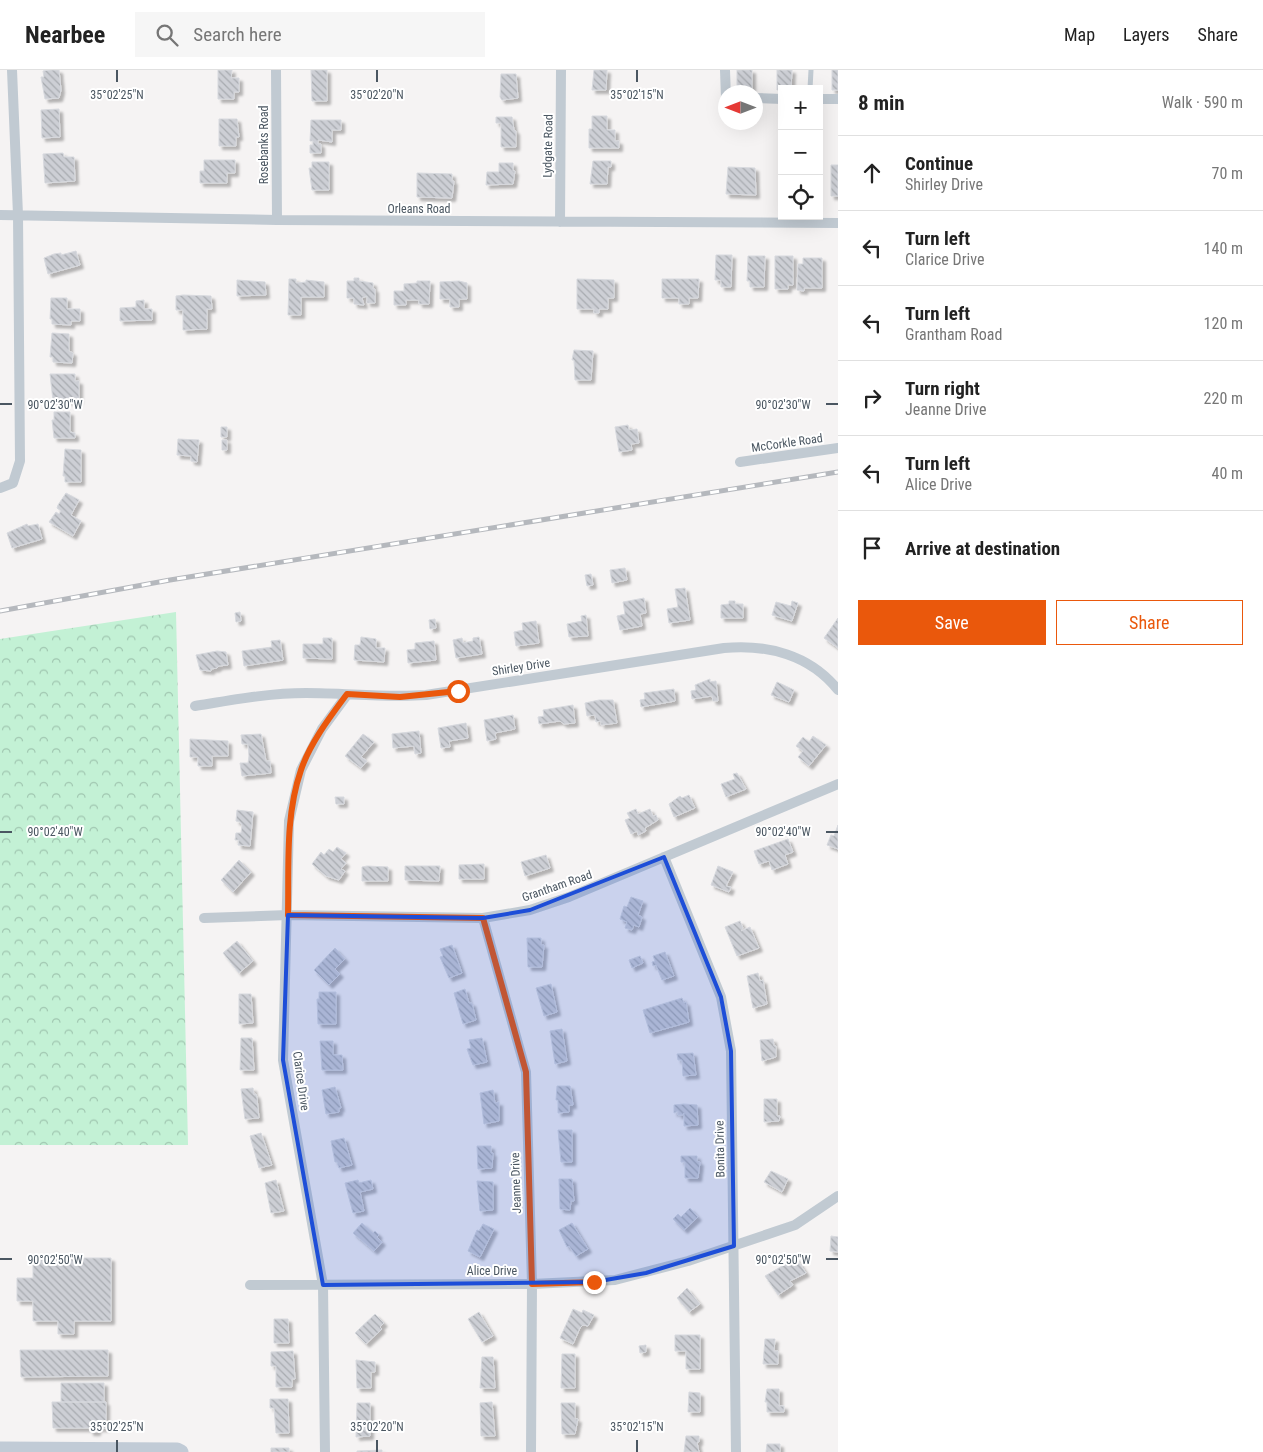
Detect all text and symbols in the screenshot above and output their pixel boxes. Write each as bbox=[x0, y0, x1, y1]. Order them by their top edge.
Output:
search box bbox=[135, 12, 485, 57]
text: Nearbee bbox=[25, 21, 105, 49]
icon: search bbox=[153, 21, 181, 49]
text: Search here bbox=[193, 23, 282, 46]
text: Map bbox=[1064, 24, 1095, 45]
text: Layers bbox=[1123, 24, 1170, 45]
text: Share bbox=[1198, 24, 1238, 45]
north arrow bbox=[718, 85, 763, 130]
map controls bbox=[778, 85, 823, 220]
button: + bbox=[778, 85, 823, 130]
text: 35°02'25"N bbox=[90, 88, 144, 102]
text: 35°02'20"N bbox=[350, 88, 404, 102]
text: 35°02'15"N bbox=[610, 88, 664, 102]
text: 8 min bbox=[858, 91, 905, 115]
text: Walk · 590 m bbox=[1162, 93, 1243, 112]
street label: Rosebanks Road bbox=[257, 106, 271, 184]
street label: Lydgate Road bbox=[540, 114, 556, 178]
button: − bbox=[778, 130, 823, 175]
text: Continue bbox=[905, 152, 973, 175]
icon: ahead bbox=[858, 159, 886, 187]
text: 70 m bbox=[1211, 164, 1243, 183]
button: locate bbox=[778, 175, 823, 220]
text: Shirley Drive bbox=[905, 175, 983, 194]
street label: Orleans Road bbox=[387, 202, 451, 216]
text: Turn left bbox=[905, 227, 970, 250]
icon: left bbox=[858, 234, 886, 262]
text: 140 m bbox=[1204, 239, 1243, 258]
text: Clarice Drive bbox=[905, 250, 984, 269]
text: Turn left bbox=[905, 302, 970, 325]
icon: left bbox=[858, 309, 886, 337]
text: 120 m bbox=[1204, 314, 1243, 333]
text: Grantham Road bbox=[905, 325, 1002, 344]
text: Turn right bbox=[905, 377, 980, 400]
icon: right bbox=[858, 384, 886, 412]
text: 220 m bbox=[1204, 389, 1243, 408]
text: 90°02'30"W bbox=[27, 398, 83, 412]
text: 90°02'30"W bbox=[755, 398, 811, 412]
text: Jeanne Drive bbox=[905, 400, 987, 419]
street label: McCorkle Road bbox=[751, 431, 824, 455]
text: Turn left bbox=[905, 452, 970, 475]
icon: left bbox=[858, 459, 886, 487]
text: 40 m bbox=[1211, 464, 1243, 483]
text: Alice Drive bbox=[905, 475, 972, 494]
icon: arrive bbox=[858, 534, 886, 562]
text: Arrive at destination bbox=[905, 537, 1060, 560]
button: Save bbox=[858, 600, 1046, 645]
button: Share bbox=[1056, 600, 1243, 645]
street label: Shirley Drive bbox=[491, 655, 551, 678]
route start bbox=[447, 680, 470, 703]
text: 90°02'40"W bbox=[27, 825, 83, 839]
text: 90°02'40"W bbox=[755, 825, 811, 839]
street label: Grantham Road bbox=[520, 867, 594, 905]
street label: Clarice Drive bbox=[290, 1051, 312, 1112]
street label: Bonita Drive bbox=[712, 1120, 727, 1178]
street label: Jeanne Drive bbox=[508, 1152, 524, 1214]
text: 90°02'50"W bbox=[27, 1253, 83, 1267]
text: 90°02'50"W bbox=[755, 1253, 811, 1267]
street label: Alice Drive bbox=[467, 1264, 518, 1278]
route end bbox=[583, 1271, 606, 1294]
text: 35°02'25"N bbox=[90, 1420, 144, 1434]
text: 35°02'20"N bbox=[350, 1420, 404, 1434]
text: 35°02'15"N bbox=[610, 1420, 664, 1434]

